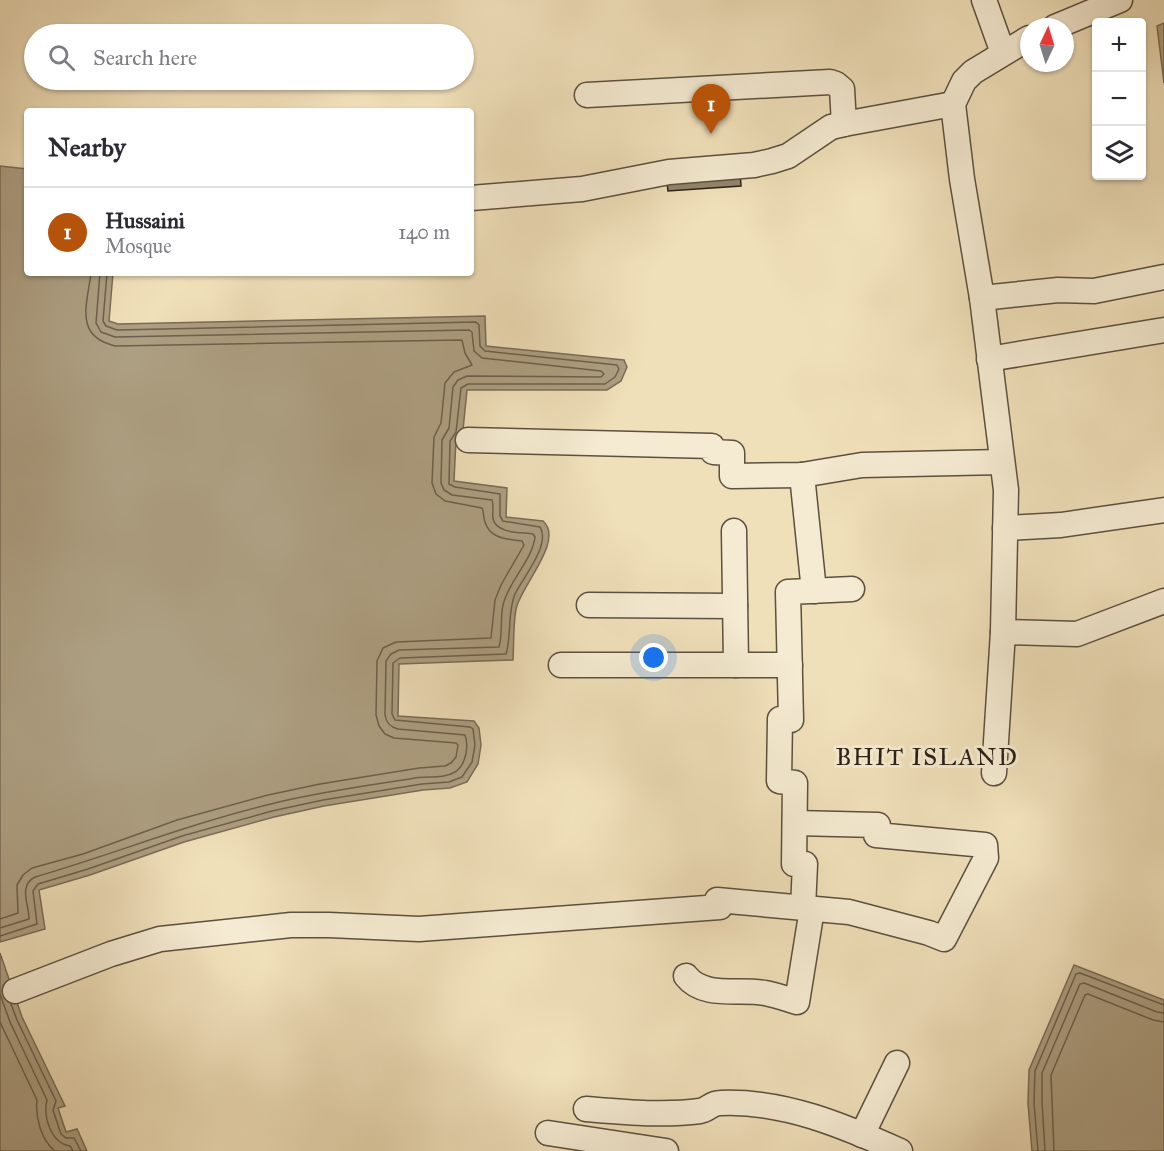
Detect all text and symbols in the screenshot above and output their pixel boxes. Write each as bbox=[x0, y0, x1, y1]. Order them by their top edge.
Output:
north arrow bbox=[1020, 18, 1074, 72]
map controls bbox=[1092, 18, 1146, 180]
button: + bbox=[1092, 18, 1146, 72]
search box bbox=[24, 24, 474, 90]
icon: search bbox=[45, 41, 78, 74]
text: Search here bbox=[93, 44, 197, 71]
button: − bbox=[1092, 72, 1146, 126]
pin: 1 bbox=[692, 84, 730, 134]
button: layers bbox=[1092, 126, 1146, 180]
text: Nearby bbox=[48, 131, 126, 163]
text: Hussaini bbox=[105, 207, 185, 234]
text: 1 bbox=[64, 220, 71, 244]
text: 140 m bbox=[398, 220, 450, 244]
text: Mosque bbox=[105, 234, 171, 258]
your location bbox=[639, 643, 668, 672]
district label: BHIT ISLAND bbox=[836, 742, 1018, 772]

